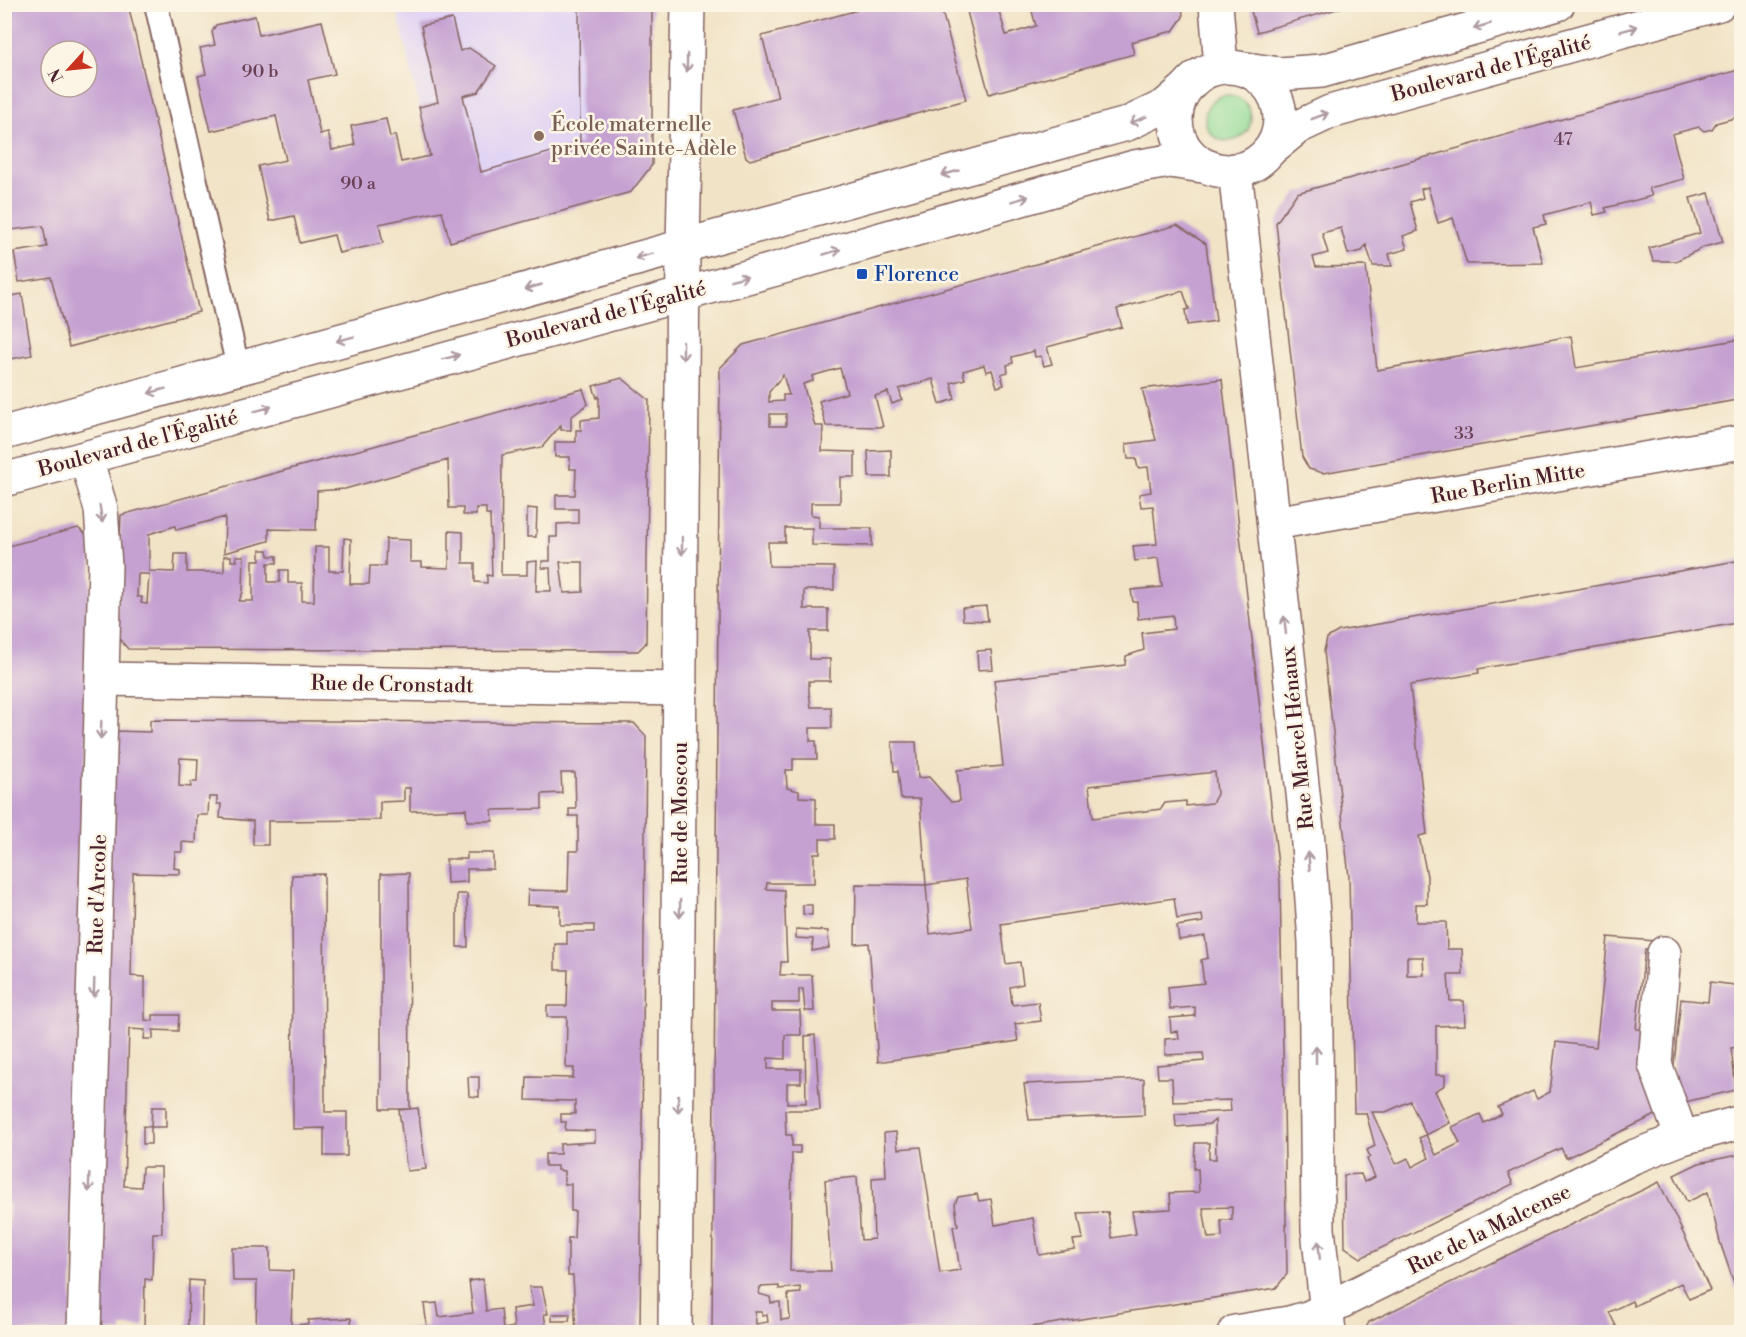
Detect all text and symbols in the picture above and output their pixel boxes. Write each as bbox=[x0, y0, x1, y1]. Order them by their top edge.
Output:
one-way arrow bbox=[1472, 21, 1491, 32]
one-way arrow bbox=[1619, 23, 1638, 35]
street label: Boulevard de l'Égalité bbox=[1387, 28, 1594, 108]
north arrow bbox=[39, 39, 99, 99]
one-way arrow bbox=[681, 52, 692, 72]
house number: 90 b bbox=[242, 60, 278, 83]
text: N bbox=[45, 65, 68, 86]
place label: École maternelle privée Sainte-Adèle bbox=[551, 110, 737, 162]
one-way arrow bbox=[1311, 110, 1329, 121]
one-way arrow bbox=[1129, 115, 1147, 126]
house number: 47 bbox=[1553, 128, 1573, 151]
marker: École maternelle privée Sainte-Adèle bbox=[532, 129, 546, 143]
one-way arrow bbox=[941, 168, 960, 180]
house number: 90 a bbox=[340, 172, 377, 195]
one-way arrow bbox=[1010, 193, 1029, 204]
one-way arrow bbox=[822, 246, 841, 257]
one-way arrow bbox=[634, 251, 653, 263]
place label: Florence bbox=[874, 262, 959, 288]
marker: Florence bbox=[855, 267, 869, 281]
one-way arrow bbox=[729, 272, 748, 284]
street label: Boulevard de l'Égalité bbox=[502, 274, 709, 354]
one-way arrow bbox=[524, 282, 543, 293]
one-way arrow bbox=[336, 334, 355, 345]
one-way arrow bbox=[677, 341, 689, 361]
one-way arrow bbox=[441, 351, 460, 362]
one-way arrow bbox=[148, 386, 167, 397]
one-way arrow bbox=[253, 402, 272, 414]
street label: Boulevard de l'Égalité bbox=[34, 403, 241, 483]
house number: 33 bbox=[1454, 422, 1474, 445]
street label: Rue Berlin Mitte bbox=[1429, 458, 1587, 510]
one-way arrow bbox=[95, 504, 106, 524]
one-way arrow bbox=[676, 536, 688, 556]
one-way arrow bbox=[1279, 616, 1290, 635]
street label: Rue Marcel Hénaux bbox=[1275, 645, 1321, 831]
street label: Rue de Cronstadt bbox=[310, 671, 474, 699]
one-way arrow bbox=[96, 719, 107, 739]
street label: Rue de Moscou bbox=[668, 742, 694, 884]
street label: Rue d'Arcole bbox=[83, 833, 113, 955]
one-way arrow bbox=[1304, 851, 1315, 871]
one-way arrow bbox=[674, 899, 686, 919]
one-way arrow bbox=[88, 977, 100, 997]
one-way arrow bbox=[1310, 1046, 1322, 1066]
one-way arrow bbox=[672, 1094, 684, 1114]
one-way arrow bbox=[83, 1172, 94, 1192]
street label: Rue de la Malcense bbox=[1404, 1179, 1575, 1281]
one-way arrow bbox=[1314, 1241, 1325, 1261]

